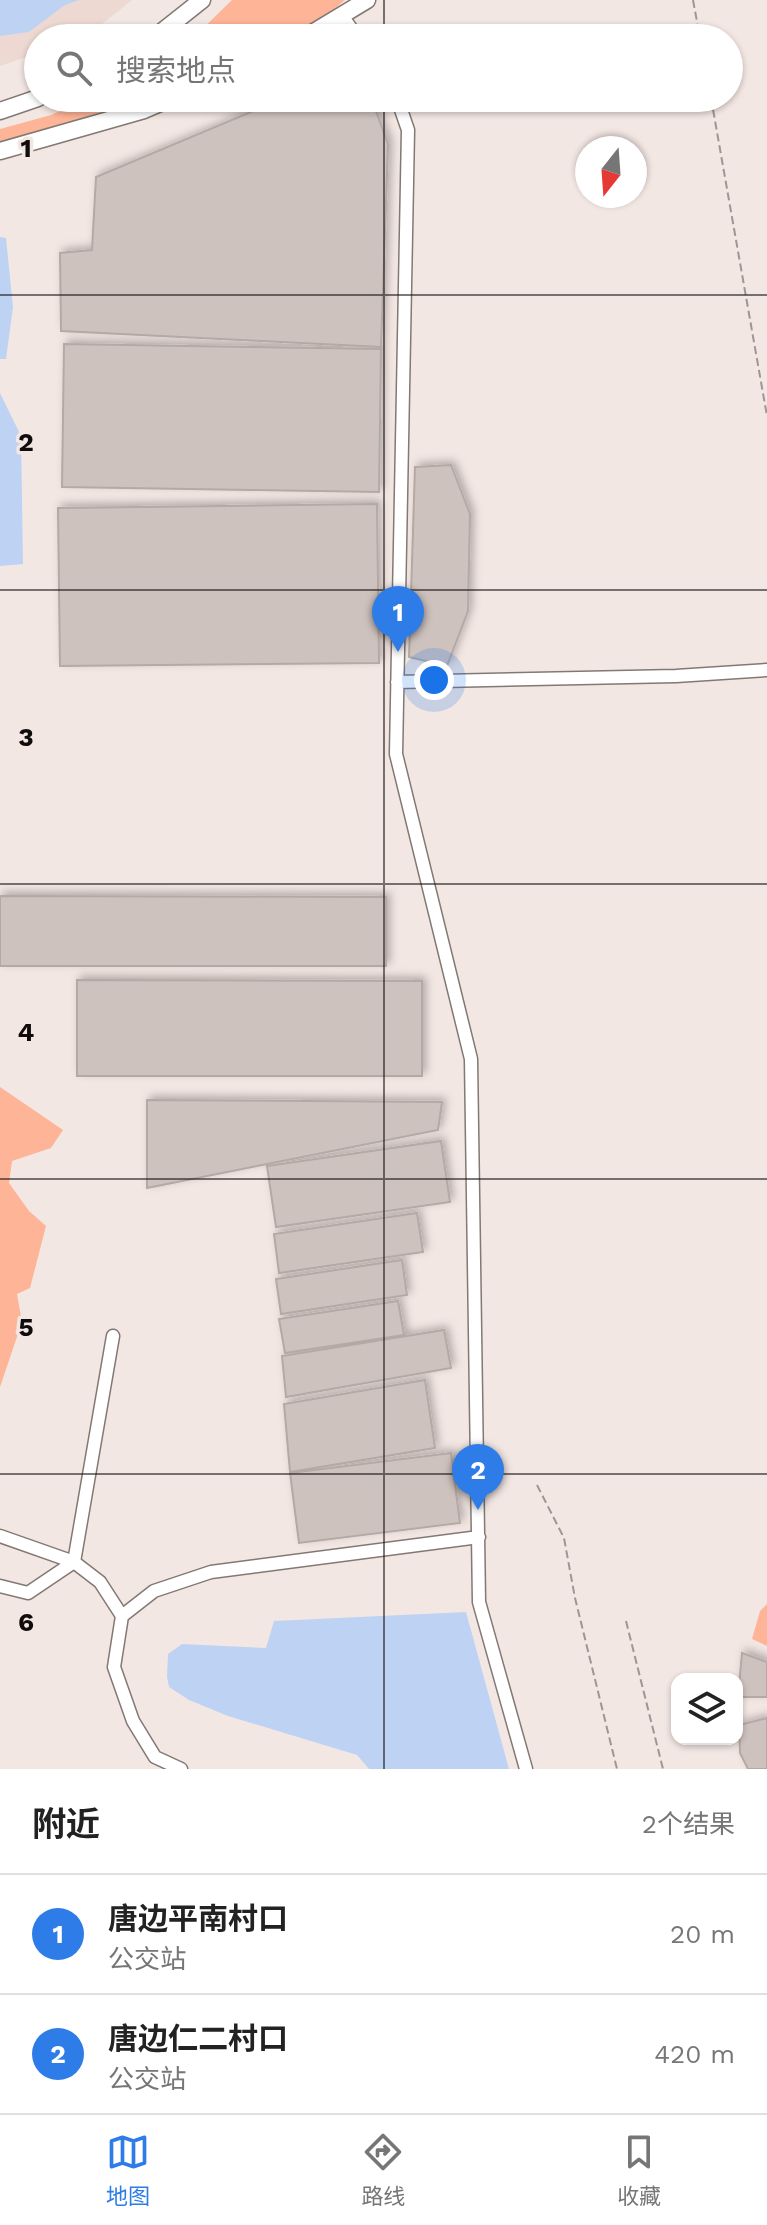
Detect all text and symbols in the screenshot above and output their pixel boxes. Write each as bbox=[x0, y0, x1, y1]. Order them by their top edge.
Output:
search box bbox=[24, 24, 743, 112]
icon: search bbox=[52, 46, 96, 90]
text: 搜索地点 bbox=[116, 53, 236, 88]
text: 1 bbox=[20, 133, 32, 163]
north arrow bbox=[575, 136, 647, 208]
text: 2 bbox=[18, 427, 34, 457]
pin: 1 bbox=[372, 586, 424, 652]
your location bbox=[414, 660, 454, 700]
text: 3 bbox=[18, 722, 34, 752]
text: 4 bbox=[18, 1017, 35, 1047]
text: 5 bbox=[18, 1312, 34, 1342]
pin: 2 bbox=[452, 1444, 504, 1510]
text: 6 bbox=[18, 1607, 34, 1637]
map controls bbox=[671, 1673, 743, 1745]
button: layers bbox=[671, 1673, 743, 1745]
text: 附近 bbox=[32, 1804, 100, 1844]
text: 2个结果 bbox=[642, 1809, 735, 1839]
text: 唐边平南村口 bbox=[108, 1901, 288, 1936]
text: 1 bbox=[52, 1919, 64, 1949]
text: 20 m bbox=[670, 1919, 735, 1949]
text: 公交站 bbox=[108, 1944, 186, 1974]
text: 唐边仁二村口 bbox=[108, 2021, 288, 2056]
text: 2 bbox=[50, 2039, 66, 2069]
text: 420 m bbox=[654, 2039, 735, 2069]
text: 公交站 bbox=[108, 2064, 186, 2094]
tab: 地图 bbox=[106, 2130, 150, 2210]
tab: 路线 bbox=[361, 2130, 405, 2210]
tab: 收藏 bbox=[617, 2130, 661, 2210]

